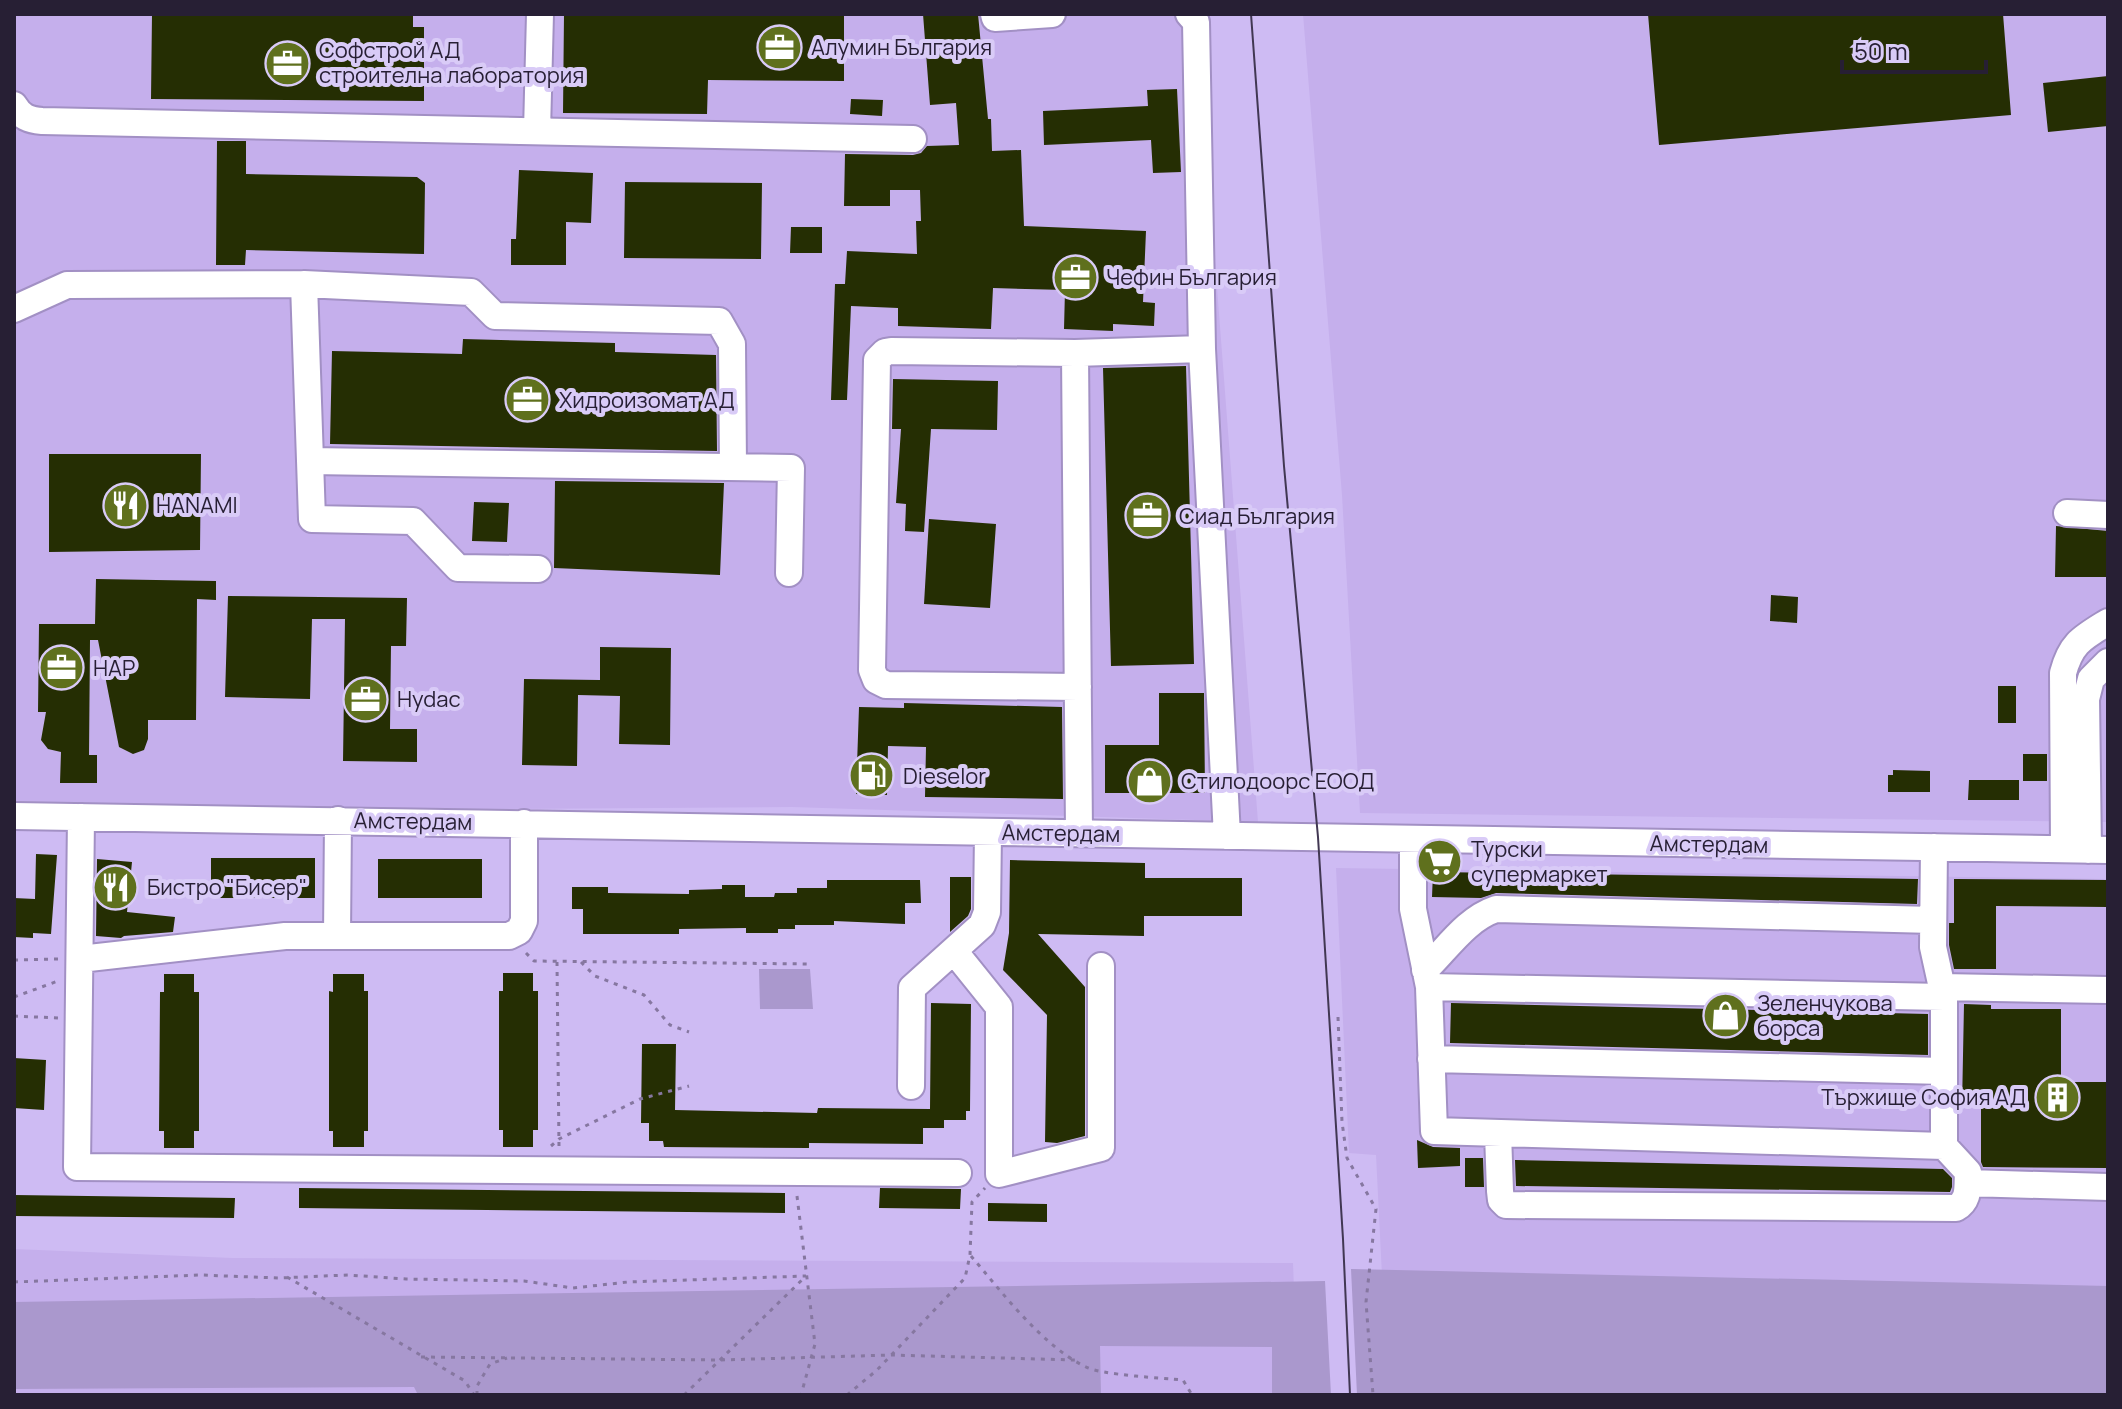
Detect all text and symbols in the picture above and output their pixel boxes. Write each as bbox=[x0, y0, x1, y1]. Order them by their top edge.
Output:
office icon: Алумин България bbox=[756, 23, 804, 71]
scale bar bbox=[1842, 24, 1986, 74]
place label: Алумин България bbox=[811, 32, 992, 62]
text: 50 m bbox=[1854, 34, 1908, 67]
place label: Софстрой АД строителна лаборатория bbox=[319, 35, 584, 90]
office icon: Софстрой АД строителна лаборатория bbox=[264, 39, 312, 87]
office icon: Чефин България bbox=[1051, 253, 1099, 301]
place label: Чефин България bbox=[1106, 262, 1277, 292]
office icon: Хидроизомат АД bbox=[504, 376, 552, 424]
place label: Хидроизомат АД bbox=[559, 385, 735, 415]
restaurant icon: HANAMI bbox=[101, 481, 149, 529]
place label: HANAMI bbox=[156, 490, 238, 520]
office icon: Сиад България bbox=[1124, 492, 1172, 540]
place label: Сиад България bbox=[1179, 501, 1335, 531]
office icon: НАР bbox=[38, 644, 86, 692]
place label: НАР bbox=[93, 653, 135, 683]
office icon: Hydac bbox=[342, 675, 390, 723]
place label: Hydac bbox=[397, 684, 461, 714]
fuel station icon: Dieselor bbox=[848, 752, 896, 800]
shop icon: Стилодоорс ЕООД bbox=[1126, 757, 1174, 805]
place label: Dieselor bbox=[903, 761, 986, 791]
place label: Стилодоорс ЕООД bbox=[1181, 766, 1374, 796]
street label: Амстердам bbox=[353, 805, 473, 837]
street label: Амстердам bbox=[1001, 817, 1121, 849]
street label: Амстердам bbox=[1649, 828, 1769, 860]
place label: Турски супермаркет bbox=[1471, 834, 1608, 889]
supermarket icon: Турски супермаркет bbox=[1416, 838, 1464, 886]
restaurant icon: Бистро "Бисер" bbox=[92, 863, 140, 911]
place label: Бистро "Бисер" bbox=[147, 872, 307, 902]
place label: Зеленчукова борса bbox=[1757, 988, 1893, 1043]
shop icon: Зеленчукова борса bbox=[1702, 992, 1750, 1040]
building icon: Тържище София АД bbox=[2033, 1073, 2081, 1121]
place label: Тържище София АД bbox=[1821, 1082, 2026, 1112]

